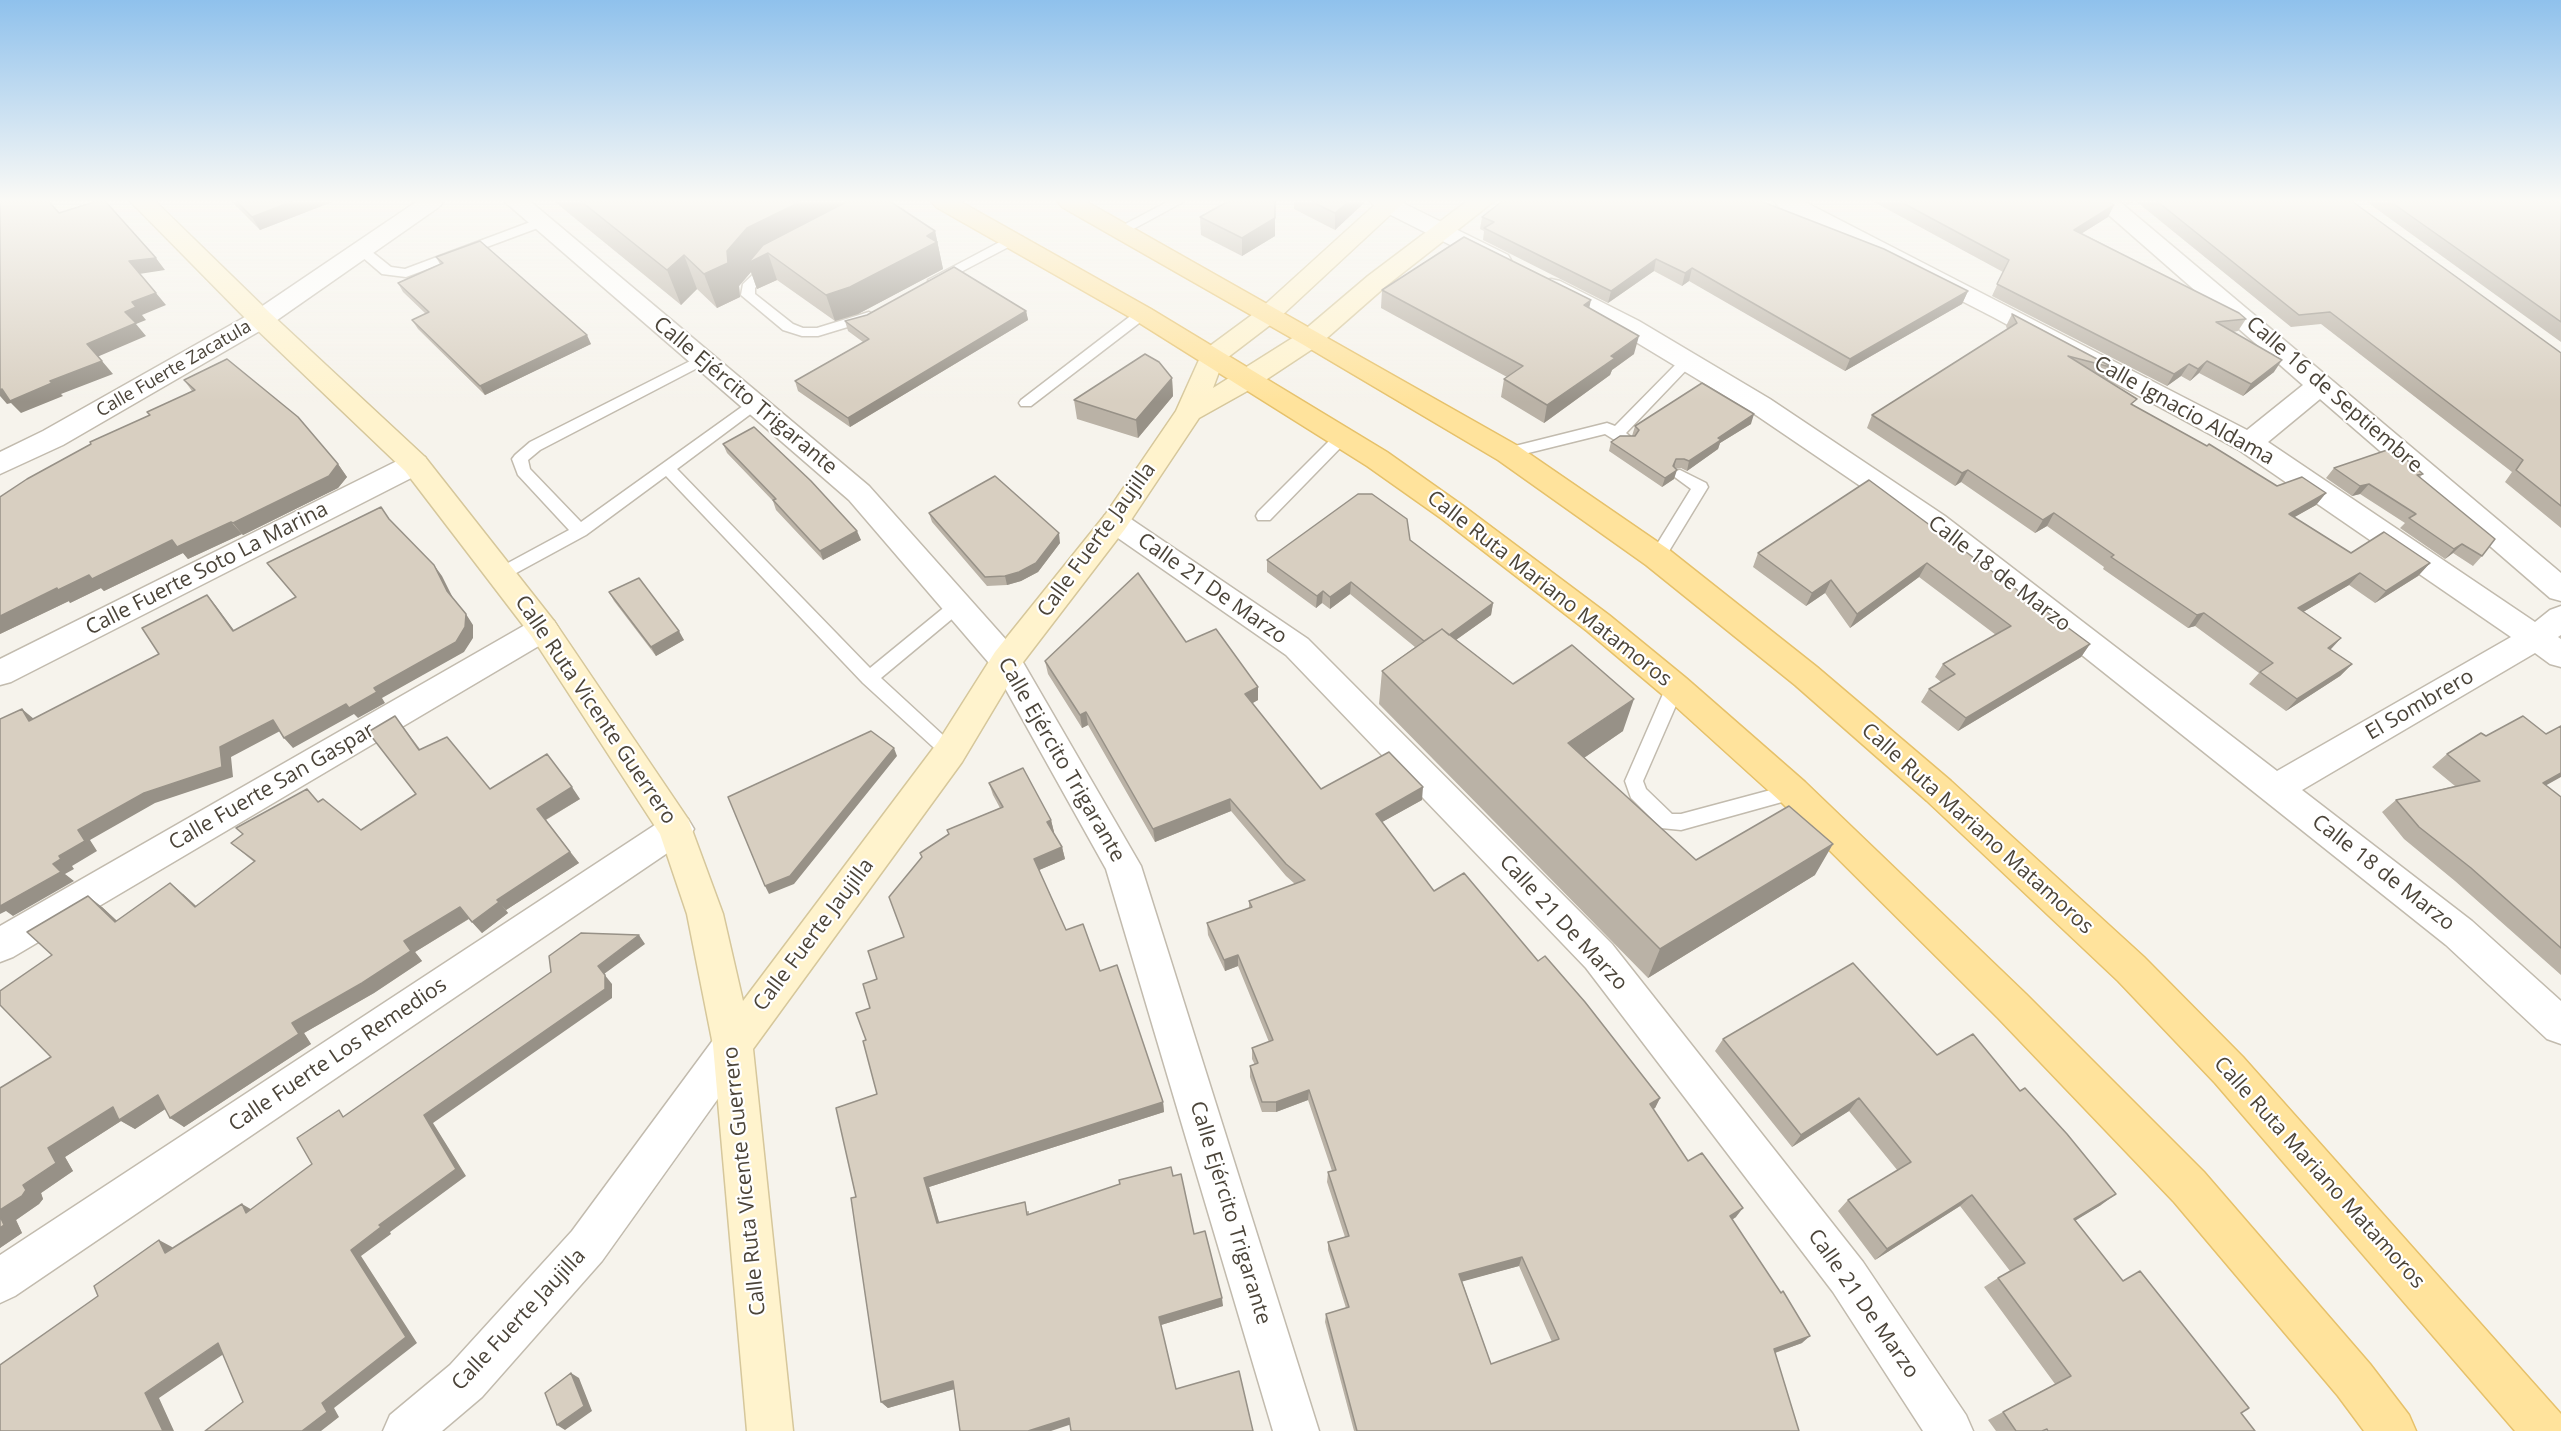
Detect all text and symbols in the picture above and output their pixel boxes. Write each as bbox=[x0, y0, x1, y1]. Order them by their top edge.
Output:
street label: Calle 16 de Septiembre bbox=[2241, 311, 2427, 479]
street label: Calle Ejército Trigarante bbox=[648, 312, 842, 480]
street label: Calle Fuerte Zacatula bbox=[93, 316, 255, 422]
street label: Calle Ignacio Aldama bbox=[2089, 351, 2279, 471]
street label: Calle Fuerte Jaujilla bbox=[1033, 458, 1161, 622]
street label: Calle Ruta Mariano Matamoros bbox=[1422, 486, 1676, 692]
street label: Calle Fuerte Soto La Marina bbox=[82, 497, 332, 641]
street label: Calle 18 de Marzo bbox=[1923, 511, 2075, 637]
street label: Calle 21 De Marzo bbox=[1133, 528, 1291, 650]
street label: Calle Ruta Vicente Guerrero bbox=[509, 591, 681, 829]
street label: Calle Ejército Trigarante bbox=[992, 653, 1130, 867]
street label: El Sombrero bbox=[2362, 664, 2478, 746]
street label: Calle Fuerte San Gaspar bbox=[165, 718, 379, 856]
street label: Calle Ruta Mariano Matamoros bbox=[1856, 718, 2098, 940]
street label: Calle 18 de Marzo bbox=[2307, 810, 2459, 936]
street label: Calle 21 De Marzo bbox=[1494, 850, 1632, 996]
street label: Calle Fuerte Jaujilla bbox=[748, 854, 880, 1016]
street label: Calle Fuerte Los Remedios bbox=[224, 973, 452, 1137]
street label: Calle Ruta Vicente Guerrero bbox=[718, 1045, 772, 1317]
street label: Calle Ruta Mariano Matamoros bbox=[2208, 1052, 2430, 1294]
street label: Calle Ejército Trigarante bbox=[1184, 1098, 1276, 1328]
street label: Calle 21 De Marzo bbox=[1802, 1225, 1924, 1383]
street label: Calle Fuerte Jaujilla bbox=[447, 1244, 591, 1396]

